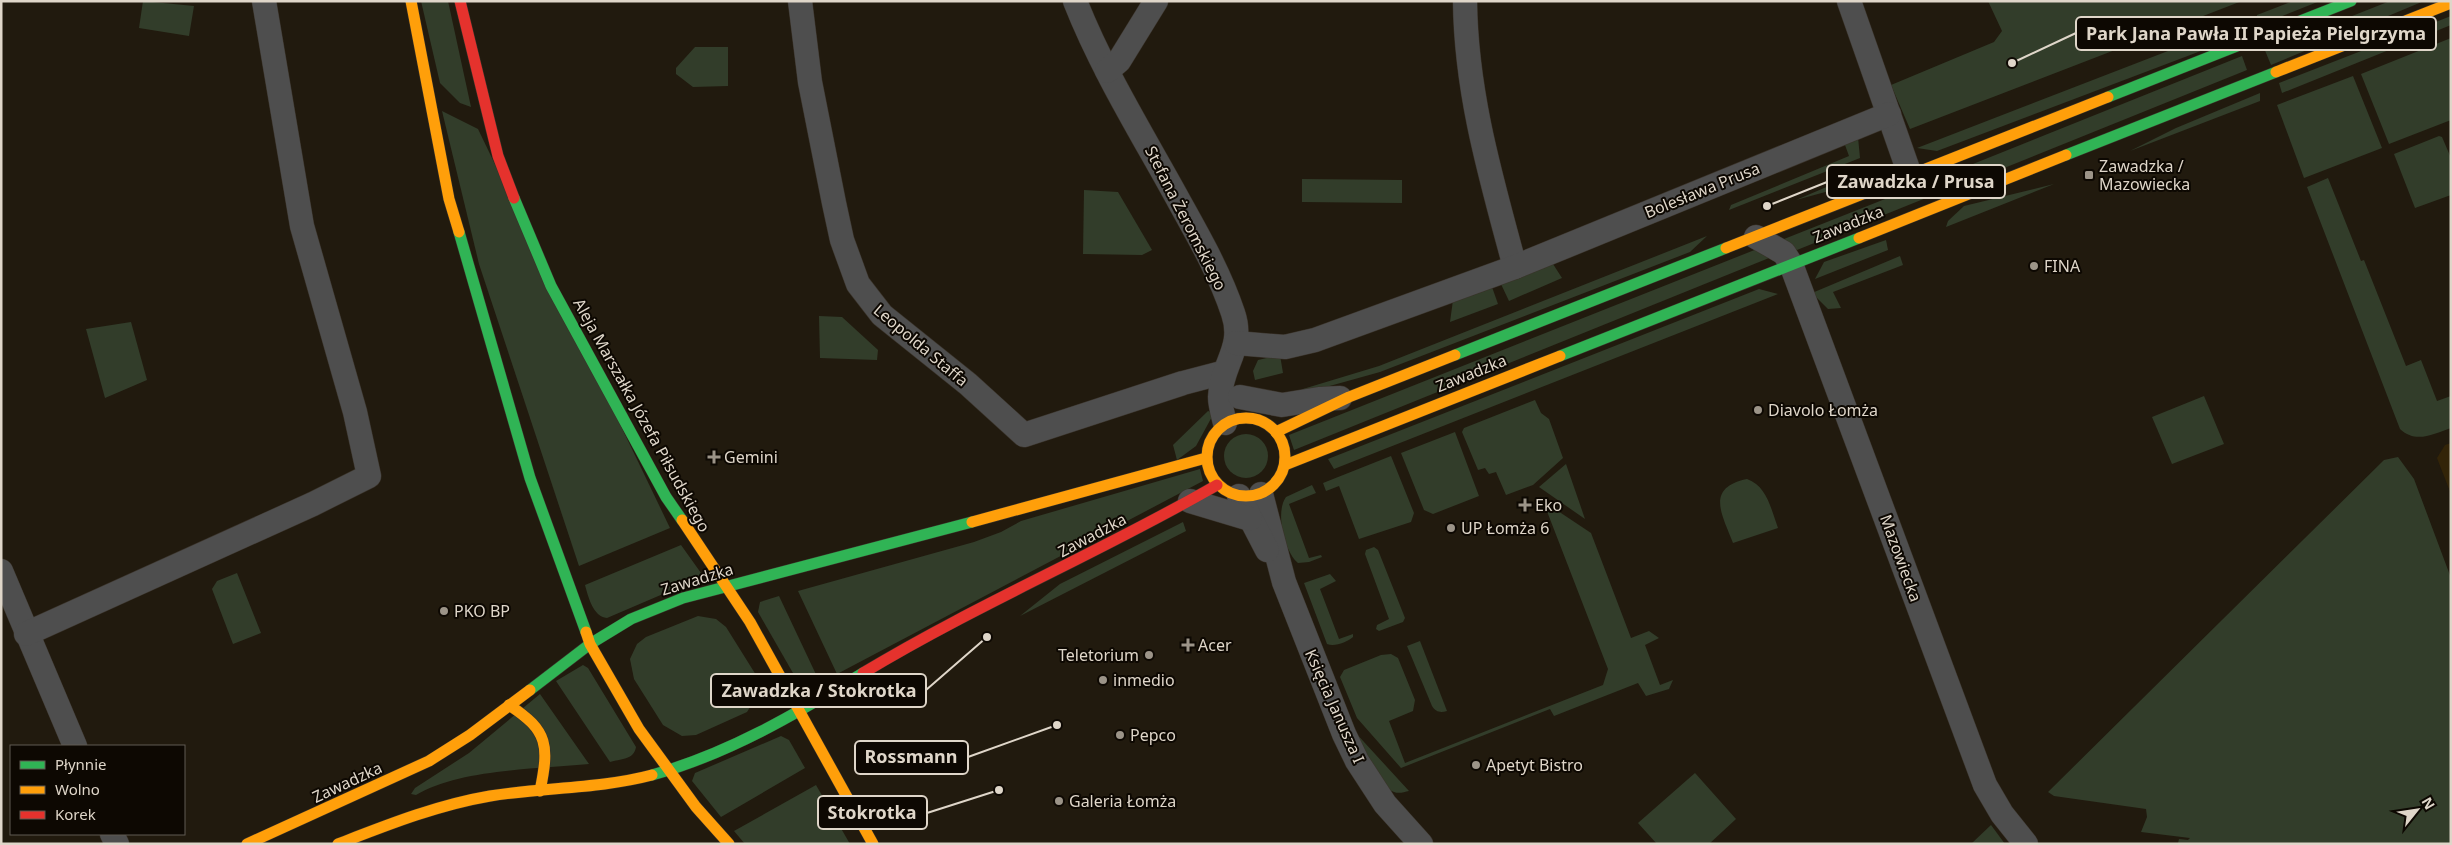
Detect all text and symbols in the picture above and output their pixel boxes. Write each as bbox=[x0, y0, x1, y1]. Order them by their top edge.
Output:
callout: Park Jana Pawła II Papieża Pielgrzyma bbox=[2076, 17, 2436, 50]
text: Park Jana Pawła II Papieża Pielgrzyma bbox=[2086, 21, 2426, 45]
street label: Stefana Żeromskiego bbox=[1140, 142, 1232, 294]
place label: Zawadzka / Mazowiecka bbox=[2099, 155, 2190, 195]
street label: Bolesława Prusa bbox=[1641, 157, 1763, 223]
callout: Zawadzka / Prusa bbox=[1827, 165, 2005, 198]
text: Zawadzka / Prusa bbox=[1837, 169, 1995, 193]
marker: Zawadzka / Mazowiecka bbox=[2083, 169, 2095, 181]
street label: Zawadzka bbox=[1809, 200, 1887, 248]
place label: FINA bbox=[2044, 255, 2081, 277]
marker: FINA bbox=[2028, 260, 2040, 272]
street label: Aleja Marszałka Józefa Piłsudskiego bbox=[568, 294, 716, 536]
street label: Leopolda Staffa bbox=[869, 299, 973, 391]
street label: Zawadzka bbox=[1432, 349, 1510, 397]
place label: Diavolo Łomża bbox=[1768, 399, 1878, 421]
marker: Diavolo Łomża bbox=[1752, 404, 1764, 416]
place label: Gemini bbox=[724, 446, 778, 468]
marker: Gemini bbox=[708, 451, 720, 463]
place label: Eko bbox=[1535, 494, 1562, 516]
marker: Eko bbox=[1519, 499, 1531, 511]
street label: Zawadzka bbox=[1054, 508, 1130, 562]
street label: Mazowiecka bbox=[1875, 511, 1927, 605]
place label: UP Łomża 6 bbox=[1461, 517, 1549, 539]
marker: UP Łomża 6 bbox=[1445, 522, 1457, 534]
street label: Zawadzka bbox=[658, 558, 736, 600]
place label: PKO BP bbox=[454, 600, 510, 622]
marker: PKO BP bbox=[438, 605, 450, 617]
place label: Acer bbox=[1198, 634, 1232, 656]
marker: Acer bbox=[1182, 639, 1194, 651]
place label: Teletorium bbox=[1058, 644, 1139, 666]
street label: Księcia Janusza I bbox=[1300, 646, 1370, 766]
marker: Teletorium bbox=[1143, 649, 1155, 661]
place label: inmedio bbox=[1113, 669, 1175, 691]
callout: Zawadzka / Stokrotka bbox=[711, 674, 926, 707]
marker: inmedio bbox=[1097, 674, 1109, 686]
text: Zawadzka / Stokrotka bbox=[721, 678, 917, 702]
place label: Pepco bbox=[1130, 724, 1176, 746]
marker: Pepco bbox=[1114, 729, 1126, 741]
callout: Rossmann bbox=[855, 741, 968, 774]
text: Rossmann bbox=[865, 744, 957, 768]
legend bbox=[10, 745, 185, 835]
text: Płynnie bbox=[55, 754, 106, 774]
place label: Apetyt Bistro bbox=[1486, 754, 1583, 776]
street label: Zawadzka bbox=[309, 756, 385, 808]
marker: Apetyt Bistro bbox=[1470, 759, 1482, 771]
text: Wolno bbox=[55, 779, 100, 799]
north arrow bbox=[2392, 785, 2442, 835]
place label: Galeria Łomża bbox=[1069, 790, 1176, 812]
text: N bbox=[2418, 794, 2440, 813]
marker: Galeria Łomża bbox=[1053, 795, 1065, 807]
callout: Stokrotka bbox=[818, 796, 927, 829]
text: Stokrotka bbox=[828, 800, 916, 824]
text: Korek bbox=[55, 804, 96, 824]

